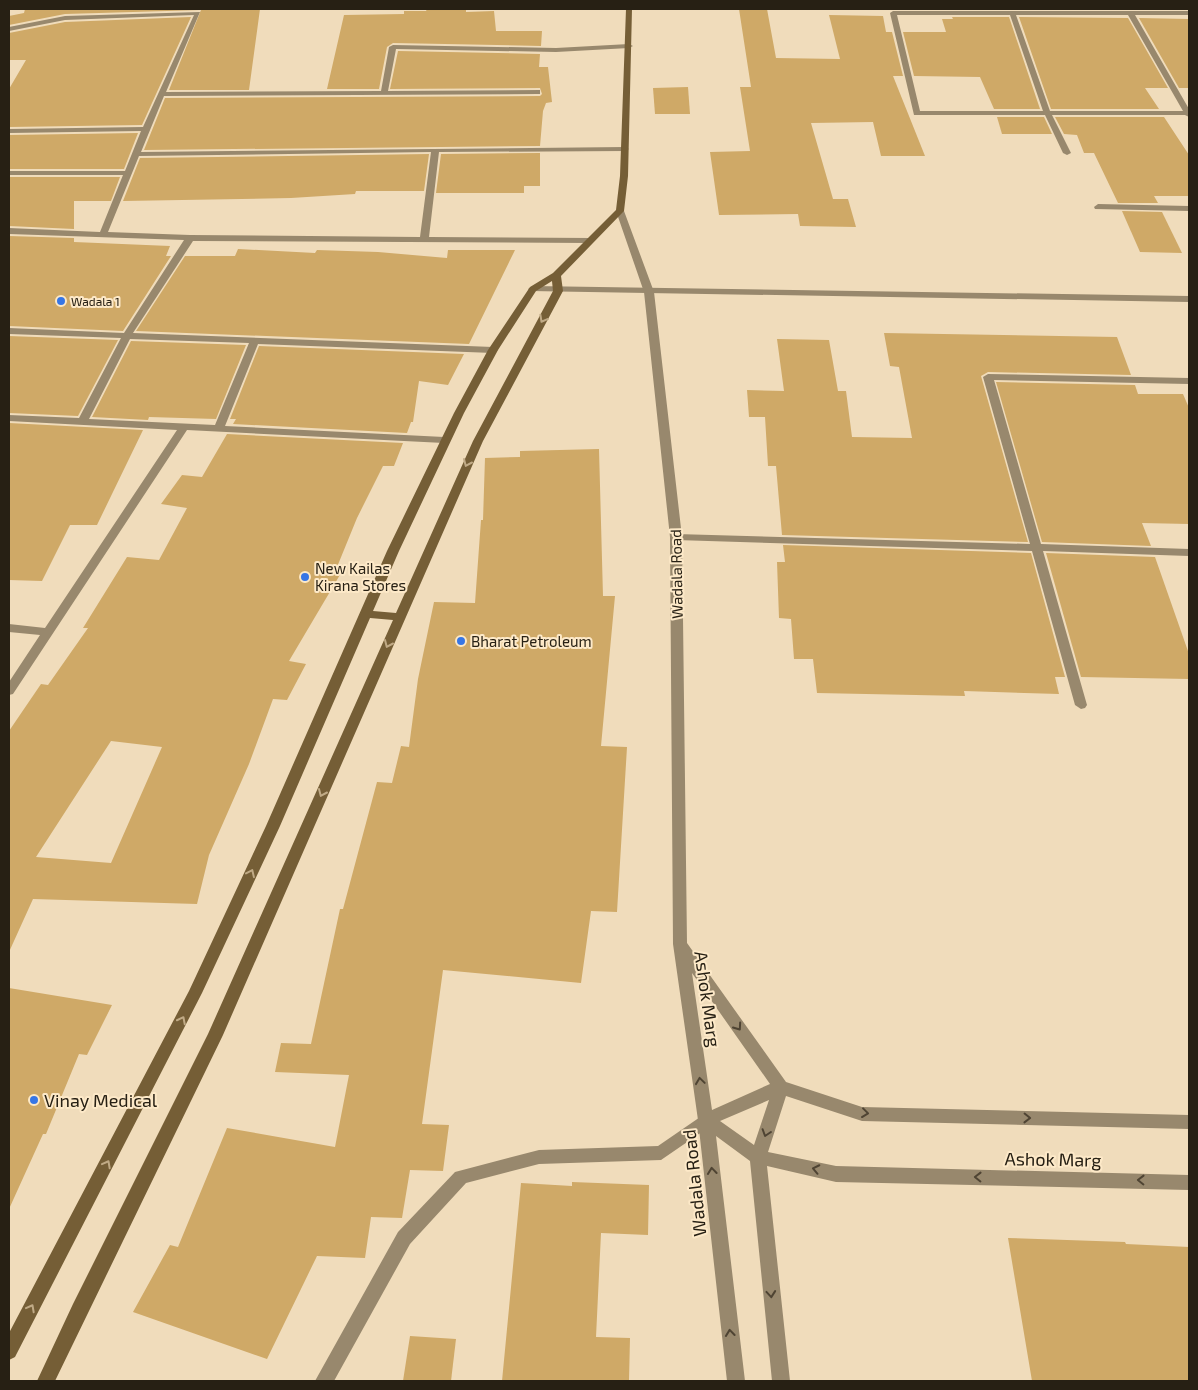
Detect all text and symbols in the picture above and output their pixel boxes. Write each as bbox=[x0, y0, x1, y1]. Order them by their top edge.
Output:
place label: Wadala 1 bbox=[71, 294, 120, 308]
marker: Wadala 1 bbox=[55, 295, 67, 307]
one-way arrow bbox=[539, 314, 549, 323]
one-way arrow bbox=[463, 458, 474, 467]
street label: Wadala Road bbox=[666, 529, 686, 619]
place label: New Kailas Kirana Stores bbox=[315, 559, 406, 594]
marker: New Kailas Kirana Stores bbox=[299, 571, 311, 583]
place label: Bharat Petroleum bbox=[471, 632, 592, 650]
marker: Bharat Petroleum bbox=[455, 635, 467, 647]
one-way arrow bbox=[383, 639, 394, 648]
one-way arrow bbox=[318, 788, 329, 797]
one-way arrow bbox=[245, 869, 255, 878]
street label: Ashok Marg bbox=[690, 949, 726, 1049]
one-way arrow bbox=[176, 1016, 186, 1025]
one-way arrow bbox=[732, 1021, 741, 1030]
one-way arrow bbox=[696, 1077, 706, 1085]
place label: Vinay Medical bbox=[44, 1089, 158, 1111]
marker: Vinay Medical bbox=[28, 1094, 40, 1106]
one-way arrow bbox=[862, 1107, 870, 1118]
one-way arrow bbox=[1024, 1112, 1032, 1123]
street label: Wadala Road bbox=[677, 1128, 711, 1238]
one-way arrow bbox=[761, 1129, 771, 1137]
street label: Ashok Marg bbox=[1004, 1147, 1102, 1171]
one-way arrow bbox=[101, 1160, 111, 1169]
one-way arrow bbox=[812, 1165, 821, 1175]
one-way arrow bbox=[707, 1167, 718, 1175]
one-way arrow bbox=[974, 1172, 982, 1182]
one-way arrow bbox=[1136, 1175, 1144, 1186]
one-way arrow bbox=[765, 1290, 776, 1298]
one-way arrow bbox=[25, 1304, 35, 1313]
one-way arrow bbox=[725, 1329, 736, 1337]

